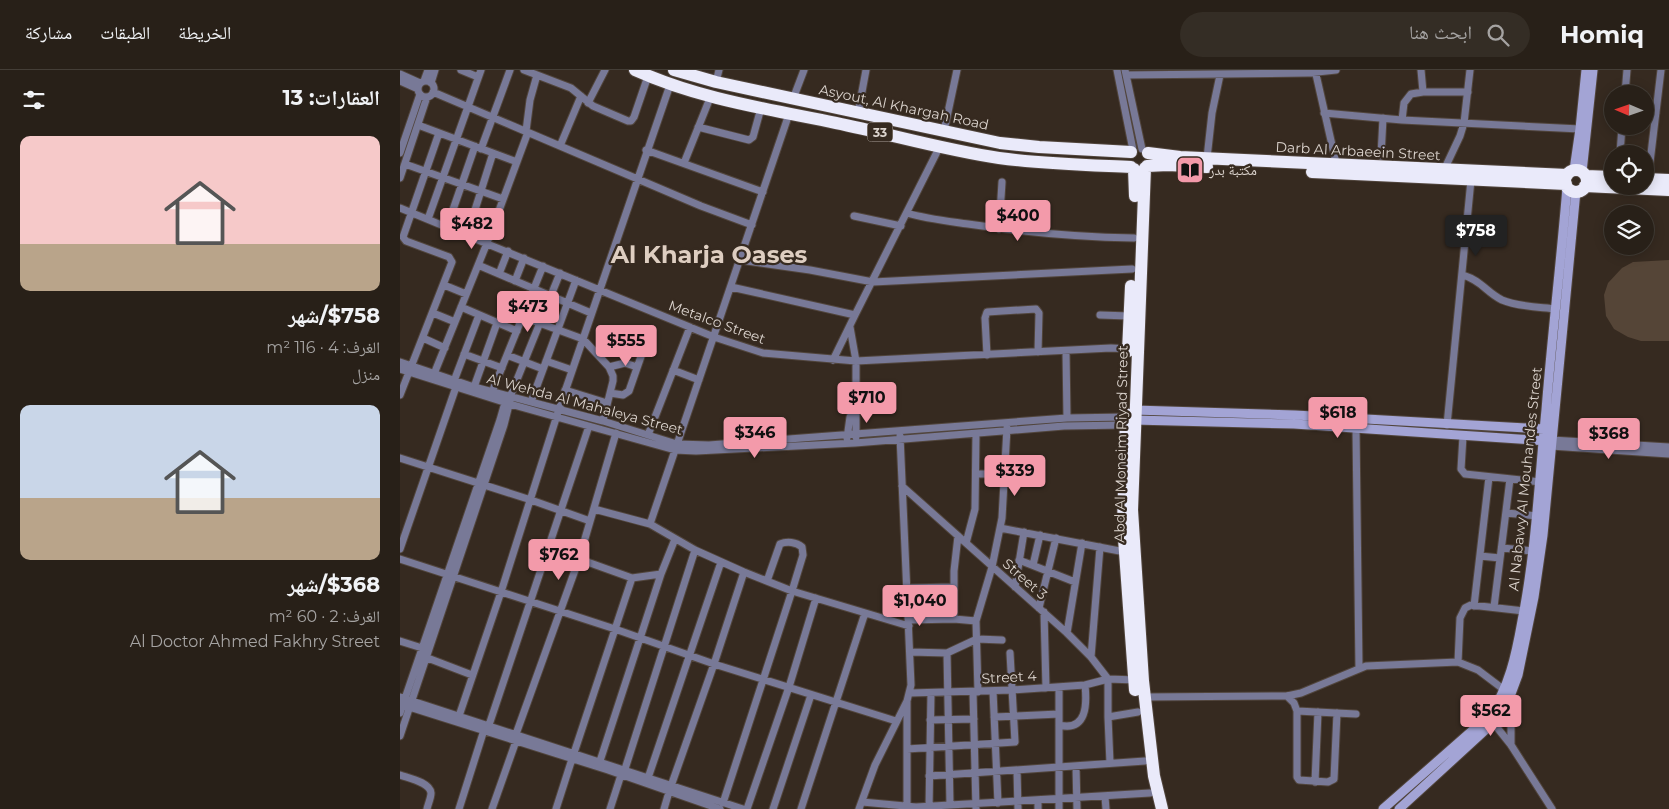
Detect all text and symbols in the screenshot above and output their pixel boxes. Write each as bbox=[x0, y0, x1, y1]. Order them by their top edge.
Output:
search box bbox=[1180, 12, 1530, 57]
text: Homiq bbox=[1560, 20, 1644, 49]
text: ابحث هنا bbox=[1409, 21, 1472, 44]
icon: search bbox=[1484, 21, 1512, 49]
text: مشاركة bbox=[25, 22, 72, 44]
text: الطبقات bbox=[100, 22, 150, 44]
text: الخريطة bbox=[178, 22, 231, 44]
street label: Asyout, Al Khargah Road bbox=[818, 80, 990, 134]
text: العقارات: 13 bbox=[282, 85, 380, 110]
north arrow bbox=[1604, 85, 1654, 135]
map controls bbox=[1604, 85, 1654, 255]
icon: filters bbox=[20, 86, 48, 114]
road number: 33 bbox=[868, 122, 892, 142]
street label: Darb Al Arbaeein Street bbox=[1275, 138, 1441, 164]
button: locate bbox=[1604, 145, 1654, 195]
library icon: مكتبة بدر bbox=[1175, 155, 1205, 185]
place label: مكتبة بدر bbox=[1208, 161, 1257, 179]
icon: home bbox=[155, 168, 245, 258]
pin: $400 bbox=[988, 200, 1048, 242]
button: layers bbox=[1604, 205, 1654, 255]
text: $400 bbox=[996, 206, 1040, 225]
pin: $482 bbox=[442, 208, 502, 250]
text: $482 bbox=[451, 214, 493, 233]
pin: $758 bbox=[1446, 214, 1506, 257]
text: $758 bbox=[1456, 221, 1496, 240]
district label: Al Kharja Oases bbox=[610, 240, 808, 269]
pin: $473 bbox=[498, 290, 558, 333]
street label: Metalco Street bbox=[666, 296, 768, 348]
text: $473 bbox=[508, 297, 548, 316]
text: $758/شهر bbox=[288, 303, 380, 328]
pin: $555 bbox=[596, 324, 656, 367]
text: $555 bbox=[607, 331, 645, 350]
text: الغرف: 4 · 116 m² bbox=[266, 338, 380, 357]
street label: Abd Al Moneim Riyad Street bbox=[1110, 345, 1132, 543]
text: منزل bbox=[352, 365, 380, 384]
street label: Al Nabawy Al Mouhandes Street bbox=[1504, 366, 1546, 592]
street label: Al Wehda Al Mahaleya Street bbox=[485, 369, 685, 439]
pin: $710 bbox=[837, 382, 897, 424]
text: $710 bbox=[848, 388, 886, 407]
pin: $618 bbox=[1308, 396, 1368, 439]
text: $618 bbox=[1319, 403, 1357, 422]
pin: $346 bbox=[725, 416, 785, 459]
pin: $368 bbox=[1579, 418, 1639, 460]
text: $346 bbox=[735, 423, 775, 442]
text: $368 bbox=[1589, 424, 1629, 443]
icon: home bbox=[155, 437, 245, 527]
pin: $339 bbox=[985, 454, 1045, 497]
text: $339 bbox=[995, 461, 1035, 480]
pin: $762 bbox=[529, 538, 589, 581]
text: $762 bbox=[539, 545, 579, 564]
street label: Street 3 bbox=[999, 555, 1051, 604]
text: $368/شهر bbox=[287, 572, 380, 597]
pin: $1,040 bbox=[879, 584, 961, 627]
text: $1,040 bbox=[893, 591, 947, 610]
text: الغرف: 2 · 60 m² bbox=[269, 607, 380, 626]
text: Al Doctor Ahmed Fakhry Street bbox=[130, 632, 380, 651]
street label: Street 4 bbox=[981, 667, 1038, 687]
pin: $562 bbox=[1461, 694, 1521, 737]
text: $562 bbox=[1471, 701, 1511, 720]

